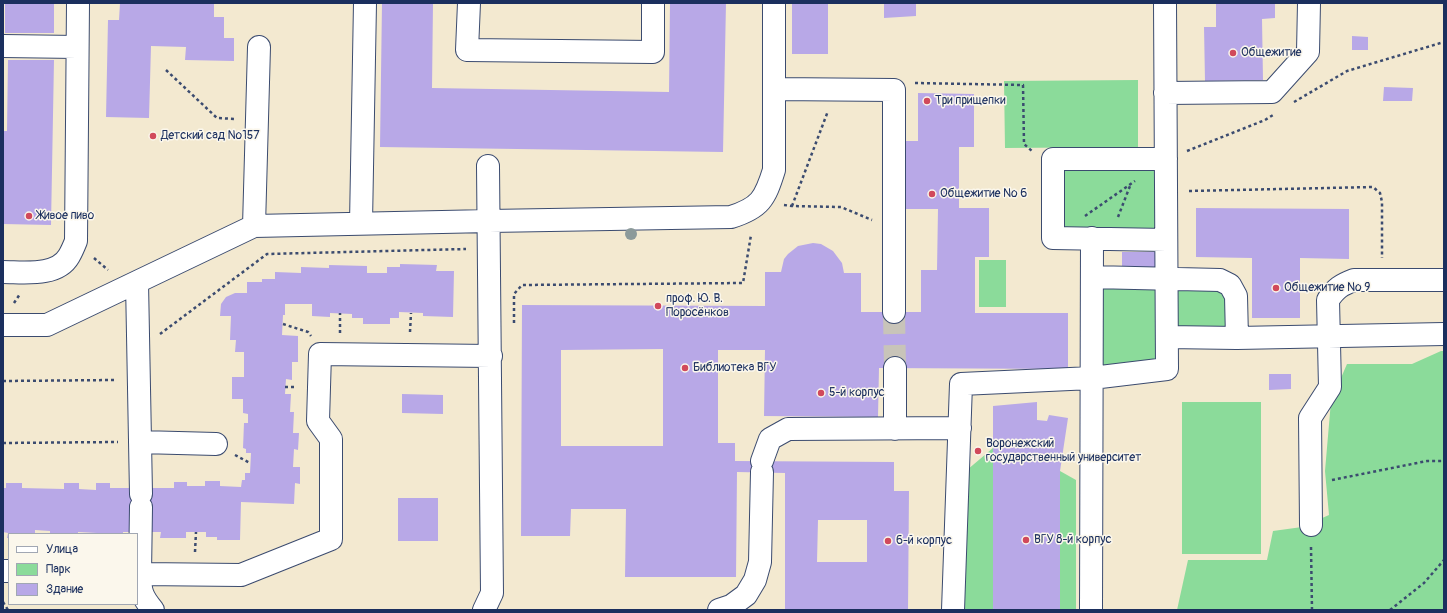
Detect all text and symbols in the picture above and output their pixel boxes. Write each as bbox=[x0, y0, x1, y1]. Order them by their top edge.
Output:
place label: Общежитие bbox=[1241, 46, 1301, 60]
marker: Общежитие bbox=[1228, 48, 1238, 58]
place label: Три прищепки bbox=[935, 94, 1006, 108]
marker: Три прищепки bbox=[922, 96, 932, 106]
place label: Детский сад №157 bbox=[161, 129, 260, 143]
marker: Детский сад №157 bbox=[148, 131, 158, 141]
place label: Общежитие № 6 bbox=[940, 187, 1027, 201]
marker: Общежитие № 6 bbox=[927, 189, 937, 199]
place label: Живое пиво bbox=[37, 209, 94, 223]
marker: Живое пиво bbox=[24, 211, 34, 221]
place label: Общежитие № 9 bbox=[1284, 281, 1370, 295]
marker: Общежитие № 9 bbox=[1271, 283, 1281, 293]
place label: проф. Ю. В. Поросёнков bbox=[666, 292, 729, 320]
marker: проф. Ю. В. Поросёнков bbox=[653, 301, 663, 311]
place label: Библиотека ВГУ bbox=[693, 361, 777, 375]
marker: Библиотека ВГУ bbox=[680, 363, 690, 373]
place label: 5-й корпус bbox=[829, 386, 885, 400]
marker: 5-й корпус bbox=[816, 388, 826, 398]
place label: Воронежский государственный университет bbox=[986, 437, 1141, 465]
marker: Воронежский государственный университет bbox=[973, 446, 983, 456]
legend bbox=[8, 533, 138, 605]
place label: ВГУ 8-й корпус bbox=[1034, 533, 1111, 547]
place label: 6-й корпус bbox=[896, 534, 952, 548]
marker: ВГУ 8-й корпус bbox=[1021, 535, 1031, 545]
marker: 6-й корпус bbox=[883, 536, 893, 546]
text: Улица bbox=[46, 542, 78, 557]
text: Парк bbox=[46, 562, 71, 577]
text: Здание bbox=[46, 582, 83, 597]

